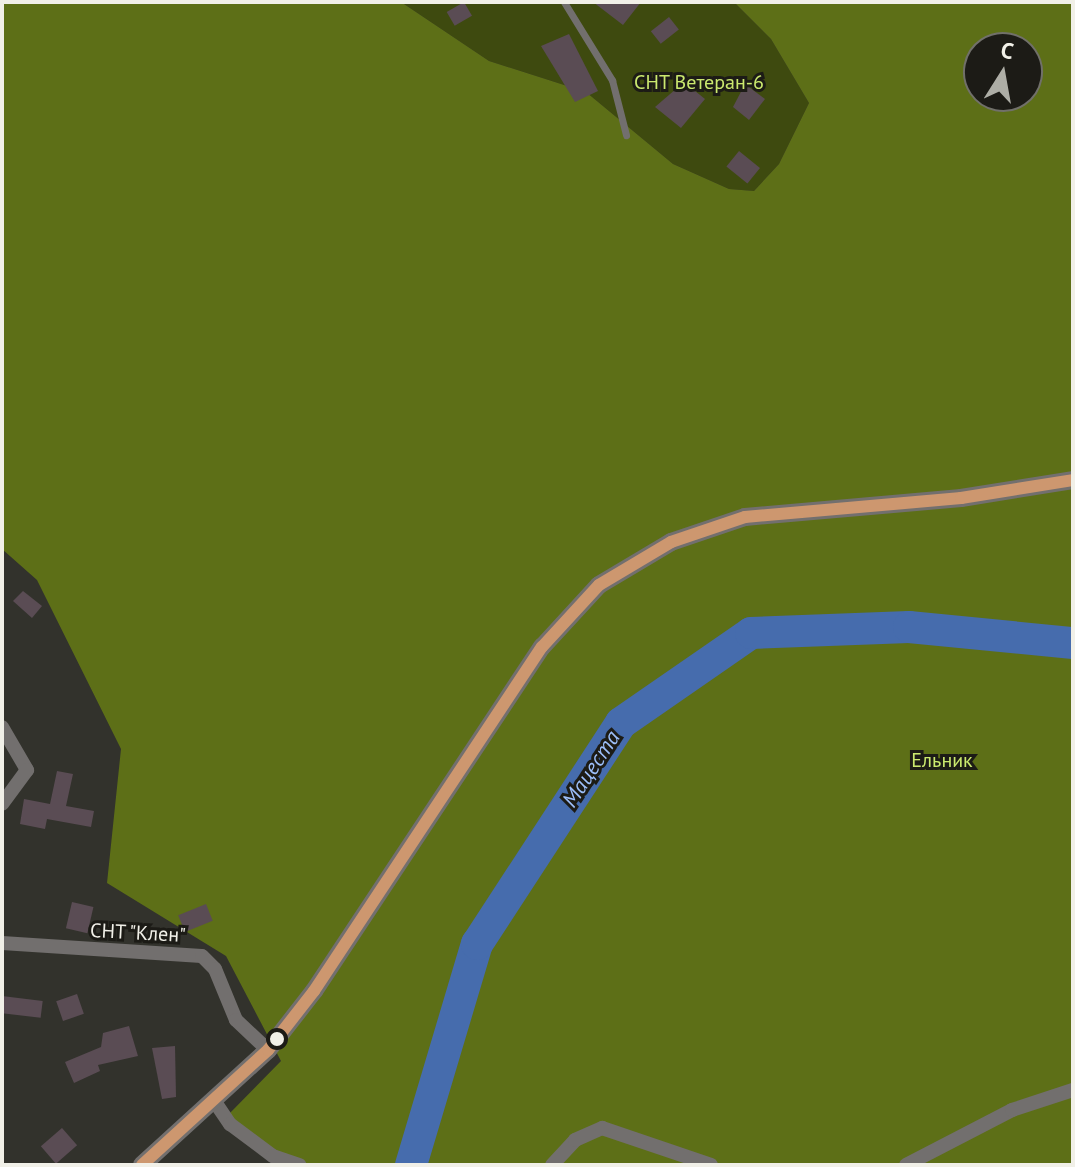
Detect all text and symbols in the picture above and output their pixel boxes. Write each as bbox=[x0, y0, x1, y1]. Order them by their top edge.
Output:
north arrow bbox=[963, 32, 1043, 112]
text: С bbox=[998, 35, 1016, 65]
park label: СНТ Ветеран-6 bbox=[634, 70, 764, 94]
water label: Мацеста bbox=[557, 726, 625, 812]
park label: Ельник bbox=[911, 748, 973, 772]
street label: СНТ "Клен" bbox=[88, 918, 188, 948]
unlabelled marker bbox=[269, 1031, 285, 1047]

